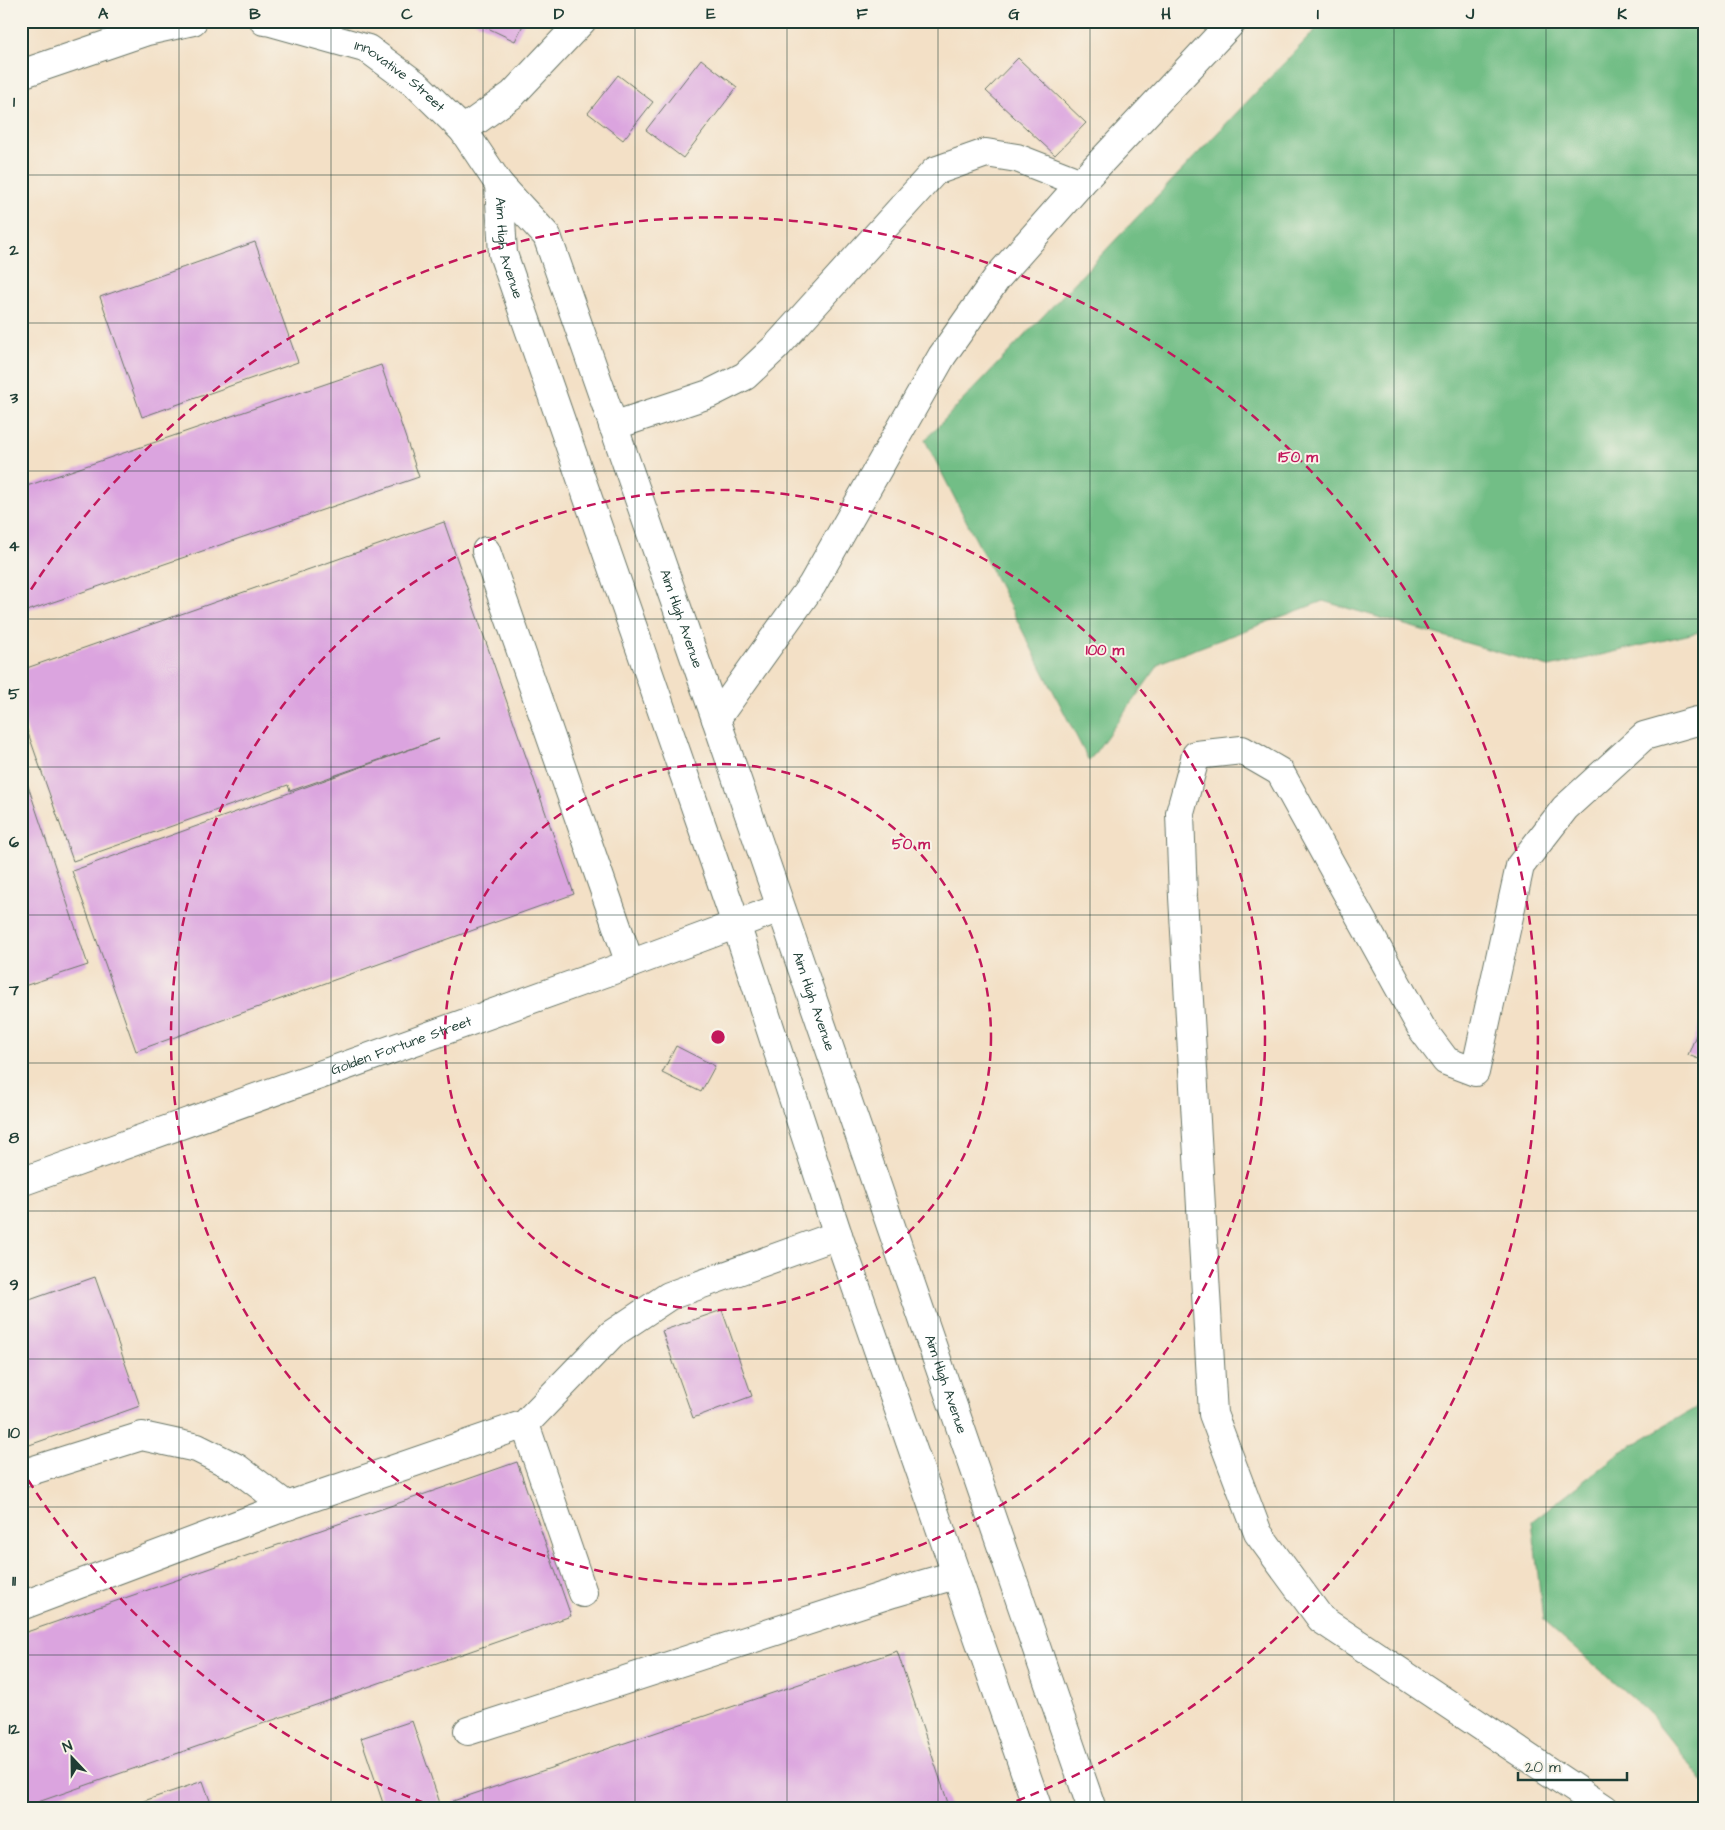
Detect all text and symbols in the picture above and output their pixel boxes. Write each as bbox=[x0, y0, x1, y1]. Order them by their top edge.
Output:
text: A bbox=[98, 3, 109, 25]
text: B bbox=[249, 3, 261, 25]
text: C bbox=[401, 3, 413, 25]
text: D bbox=[554, 3, 565, 25]
text: E bbox=[706, 3, 716, 25]
text: F bbox=[856, 3, 868, 25]
text: G bbox=[1008, 3, 1020, 25]
text: H bbox=[1161, 3, 1171, 25]
text: I bbox=[1317, 3, 1319, 25]
text: J bbox=[1465, 3, 1475, 25]
text: K bbox=[1617, 3, 1627, 25]
street label: Innovative Street bbox=[352, 36, 450, 117]
text: 1 bbox=[13, 91, 16, 113]
street label: Aim High Avenue bbox=[490, 197, 528, 302]
text: 2 bbox=[8, 239, 19, 261]
text: 3 bbox=[9, 387, 19, 409]
text: 150 m bbox=[1278, 447, 1318, 468]
text: 4 bbox=[9, 535, 20, 557]
street label: Aim High Avenue bbox=[654, 567, 708, 671]
text: 100 m bbox=[1086, 640, 1125, 661]
text: 5 bbox=[8, 683, 20, 705]
text: 6 bbox=[9, 831, 19, 853]
text: 50 m bbox=[892, 834, 930, 855]
street label: Aim High Avenue bbox=[787, 949, 840, 1054]
text: 7 bbox=[8, 979, 19, 1001]
street label: Golden Fortune Street bbox=[328, 1011, 475, 1080]
centre of rings bbox=[709, 1028, 727, 1046]
text: 8 bbox=[9, 1127, 20, 1149]
text: 9 bbox=[9, 1274, 19, 1296]
street label: Aim High Avenue bbox=[919, 1332, 972, 1437]
text: 10 bbox=[8, 1422, 20, 1444]
text: 11 bbox=[12, 1570, 17, 1592]
text: 12 bbox=[8, 1718, 20, 1740]
north arrow bbox=[48, 1732, 98, 1782]
text: N bbox=[60, 1736, 76, 1758]
scale bar bbox=[1518, 1750, 1626, 1782]
text: 20 m bbox=[1525, 1757, 1561, 1778]

